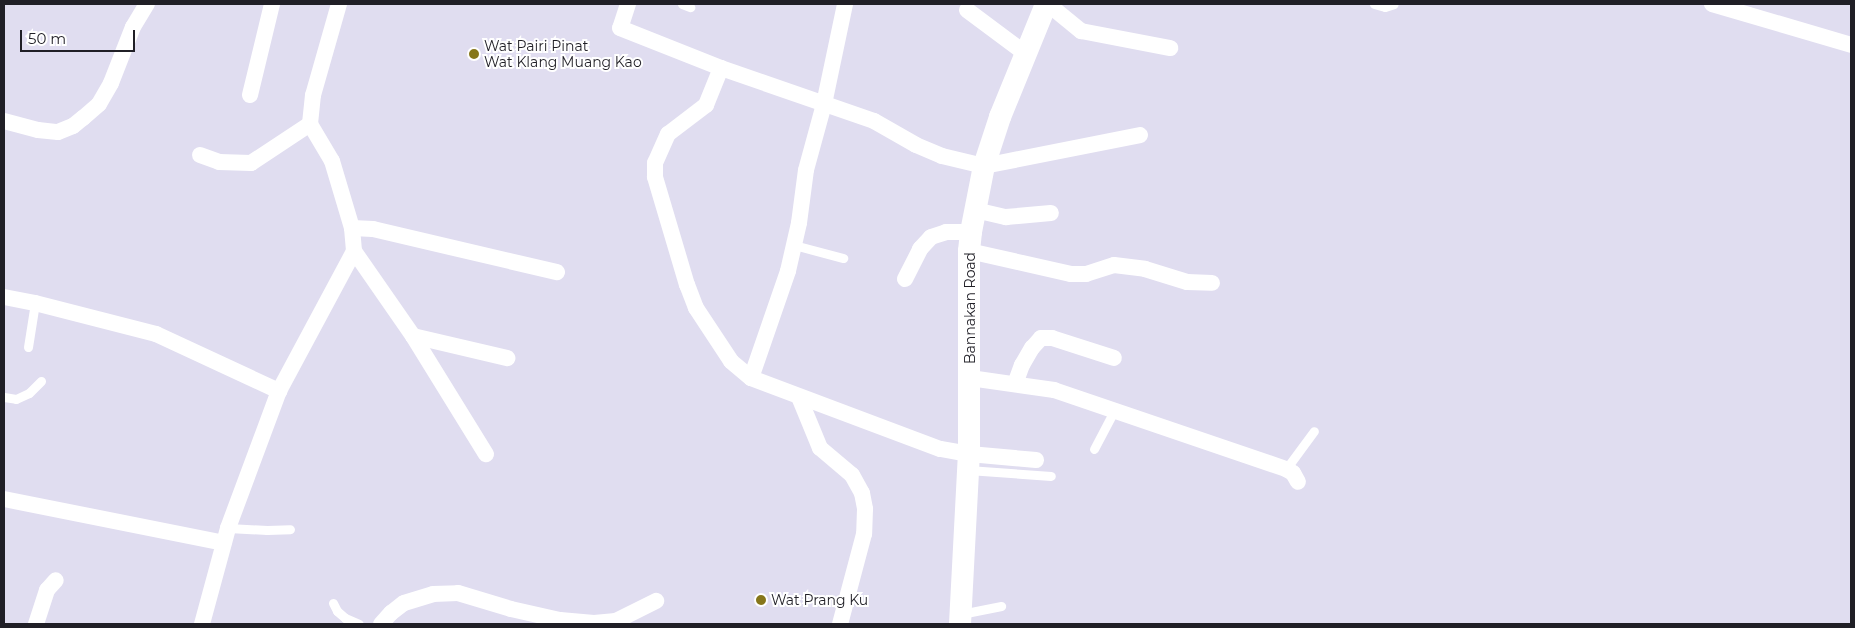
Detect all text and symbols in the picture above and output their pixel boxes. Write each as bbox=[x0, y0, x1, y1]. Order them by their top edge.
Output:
scale bar bbox=[22, 20, 138, 52]
text: 50 m bbox=[28, 29, 66, 48]
place label: Wat Pairi Pinat Wat Klang Muang Kao bbox=[484, 38, 642, 70]
marker: Wat Pairi Pinat Wat Klang Muang Kao bbox=[468, 48, 480, 60]
street label: Bannakan Road bbox=[962, 252, 978, 364]
place label: Wat Prang Ku bbox=[771, 592, 868, 608]
marker: Wat Prang Ku bbox=[755, 594, 767, 606]

